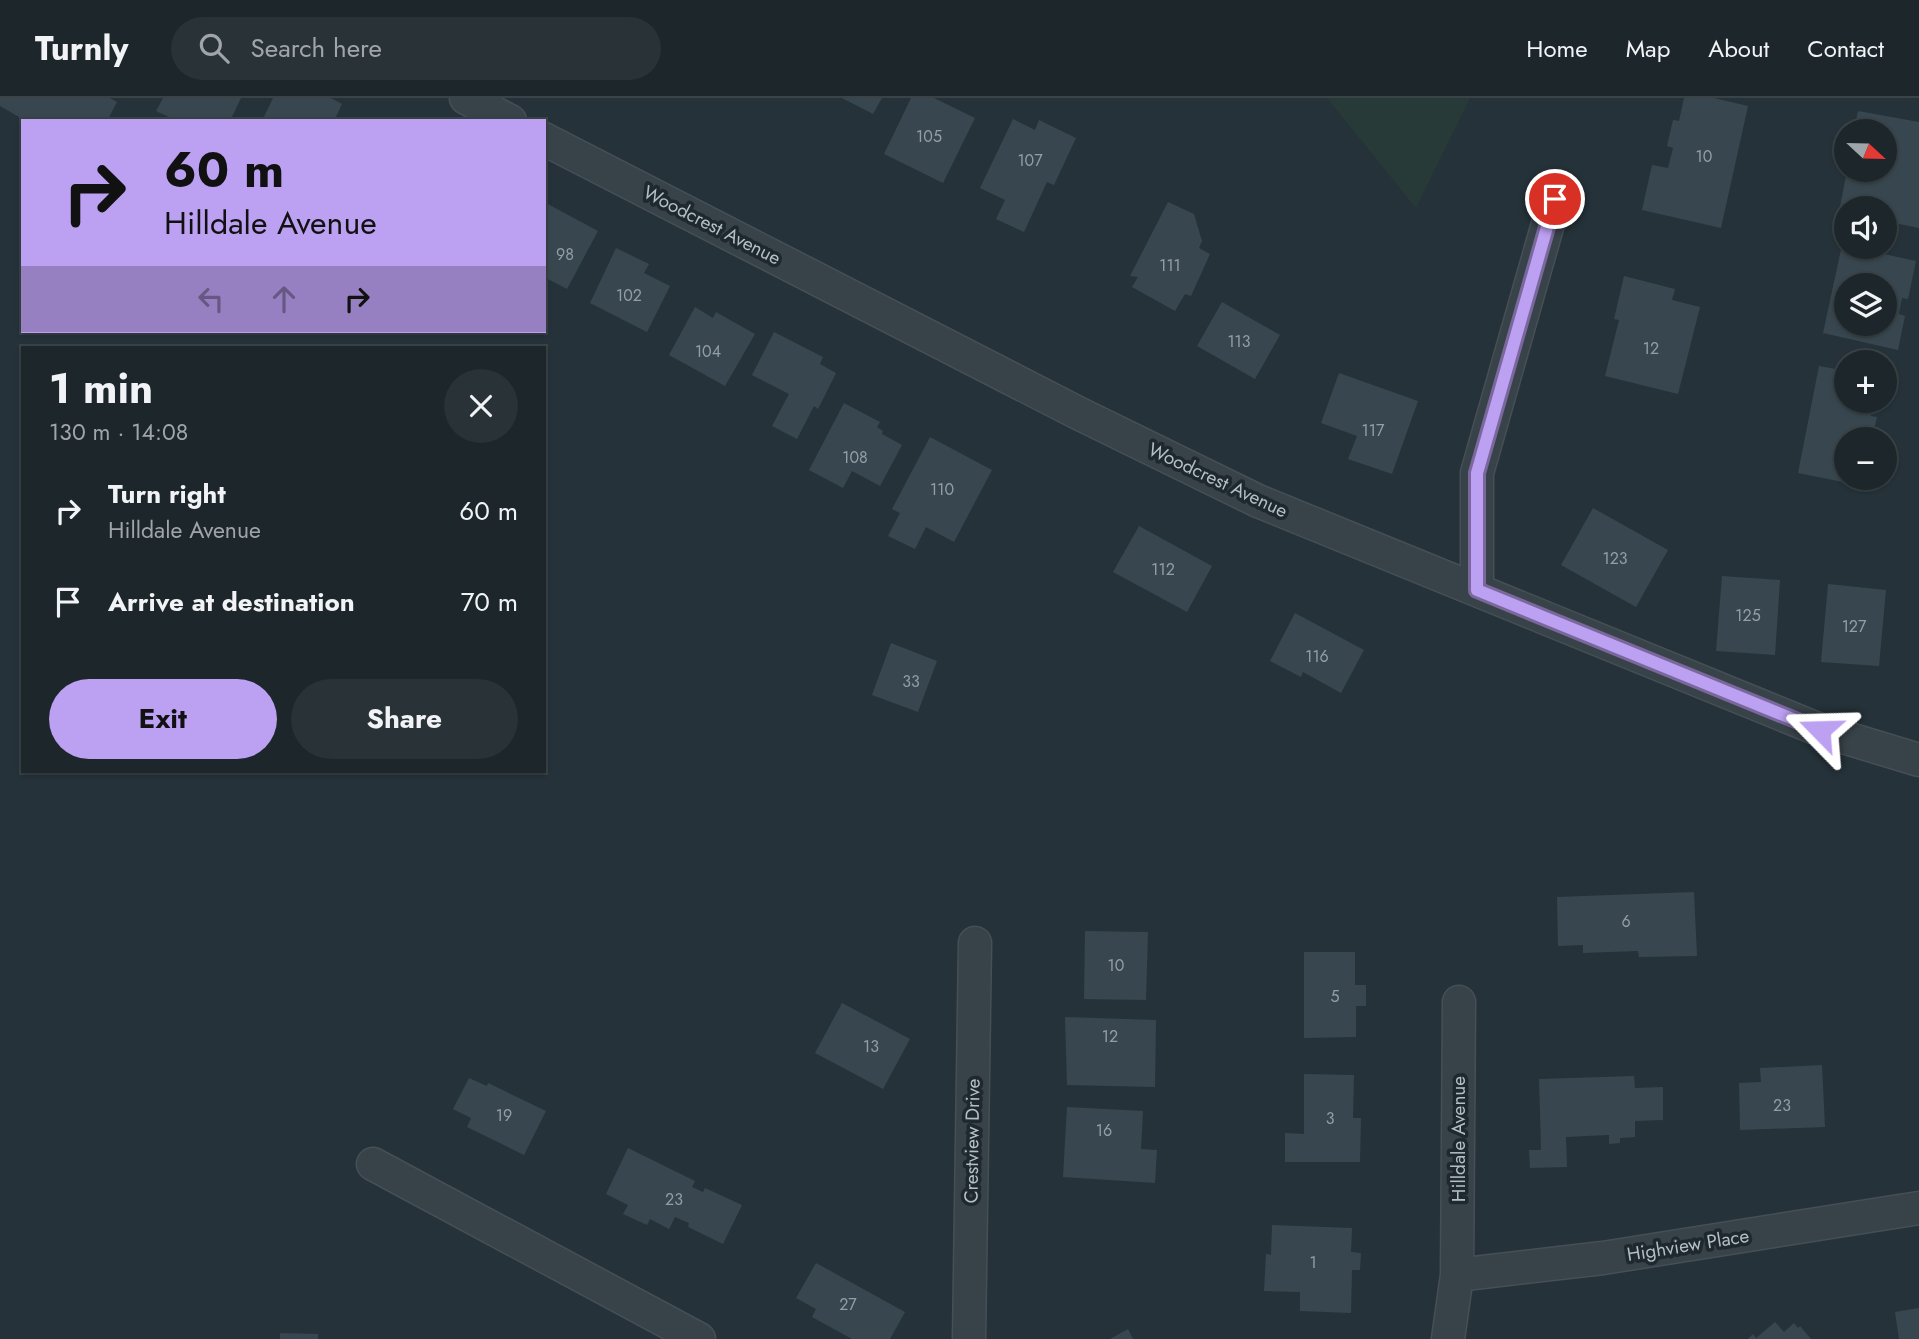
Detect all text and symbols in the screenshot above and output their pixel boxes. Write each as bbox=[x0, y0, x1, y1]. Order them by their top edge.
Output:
search box bbox=[171, 17, 661, 80]
text: Turnly bbox=[35, 25, 129, 72]
icon: search bbox=[195, 29, 233, 67]
text: Search here bbox=[251, 29, 382, 67]
text: Home bbox=[1526, 31, 1588, 66]
text: Map bbox=[1626, 31, 1670, 66]
text: About bbox=[1708, 31, 1769, 66]
text: Contact bbox=[1807, 31, 1884, 66]
north arrow bbox=[1834, 119, 1897, 182]
map controls bbox=[1834, 119, 1897, 490]
house number: 105 bbox=[916, 125, 942, 148]
text: 60 m bbox=[164, 135, 284, 205]
house number: 10 bbox=[1696, 145, 1712, 168]
icon: right bbox=[49, 147, 140, 238]
house number: 107 bbox=[1017, 149, 1043, 172]
pin bbox=[1525, 169, 1585, 229]
street label: Woodcrest Avenue bbox=[639, 179, 786, 271]
icon: arrive bbox=[1536, 180, 1574, 218]
button: sound bbox=[1834, 196, 1897, 259]
text: Hilldale Avenue bbox=[164, 200, 377, 246]
house number: 98 bbox=[556, 243, 574, 266]
house number: 111 bbox=[1159, 254, 1181, 277]
button: layers bbox=[1834, 273, 1897, 336]
icon: left bbox=[192, 280, 230, 318]
icon: ahead bbox=[265, 280, 303, 318]
icon: right bbox=[338, 280, 376, 318]
house number: 102 bbox=[616, 284, 642, 307]
house number: 113 bbox=[1227, 330, 1251, 353]
house number: 12 bbox=[1643, 337, 1659, 360]
house number: 104 bbox=[695, 340, 721, 363]
button: + bbox=[1834, 350, 1897, 413]
text: 1 min bbox=[49, 358, 153, 419]
button: close bbox=[444, 369, 518, 443]
text: 130 m · 14:08 bbox=[49, 415, 188, 449]
house number: 117 bbox=[1362, 419, 1385, 442]
button: − bbox=[1834, 427, 1897, 490]
street label: Woodcrest Avenue bbox=[1144, 436, 1292, 524]
house number: 108 bbox=[842, 446, 868, 469]
text: Turn right bbox=[108, 475, 226, 513]
house number: 110 bbox=[930, 478, 954, 501]
icon: right bbox=[49, 492, 87, 530]
text: 60 m bbox=[459, 492, 518, 530]
text: Hilldale Avenue bbox=[108, 513, 261, 547]
house number: 123 bbox=[1602, 547, 1628, 570]
house number: 112 bbox=[1151, 558, 1175, 581]
icon: arrive bbox=[49, 583, 87, 621]
text: Arrive at destination bbox=[108, 583, 355, 621]
text: 70 m bbox=[461, 583, 518, 621]
house number: 125 bbox=[1735, 604, 1761, 627]
house number: 127 bbox=[1842, 615, 1867, 638]
house number: 116 bbox=[1305, 645, 1329, 668]
house number: 33 bbox=[902, 670, 920, 693]
button: Exit bbox=[49, 679, 277, 759]
button: Share bbox=[291, 679, 518, 759]
position arrow bbox=[1783, 693, 1857, 767]
house number: 6 bbox=[1621, 910, 1631, 933]
house number: 10 bbox=[1108, 954, 1124, 977]
house number: 5 bbox=[1330, 985, 1340, 1008]
house number: 12 bbox=[1102, 1025, 1118, 1048]
house number: 13 bbox=[863, 1035, 879, 1058]
street label: Hilldale Avenue bbox=[1445, 1076, 1472, 1202]
street label: Crestview Drive bbox=[957, 1078, 987, 1204]
house number: 23 bbox=[1773, 1094, 1791, 1117]
house number: 19 bbox=[496, 1104, 512, 1127]
house number: 3 bbox=[1326, 1107, 1335, 1130]
house number: 16 bbox=[1096, 1119, 1112, 1142]
house number: 23 bbox=[665, 1188, 683, 1211]
street label: Highview Place bbox=[1625, 1222, 1751, 1268]
house number: 1 bbox=[1309, 1251, 1317, 1274]
house number: 27 bbox=[839, 1293, 857, 1316]

